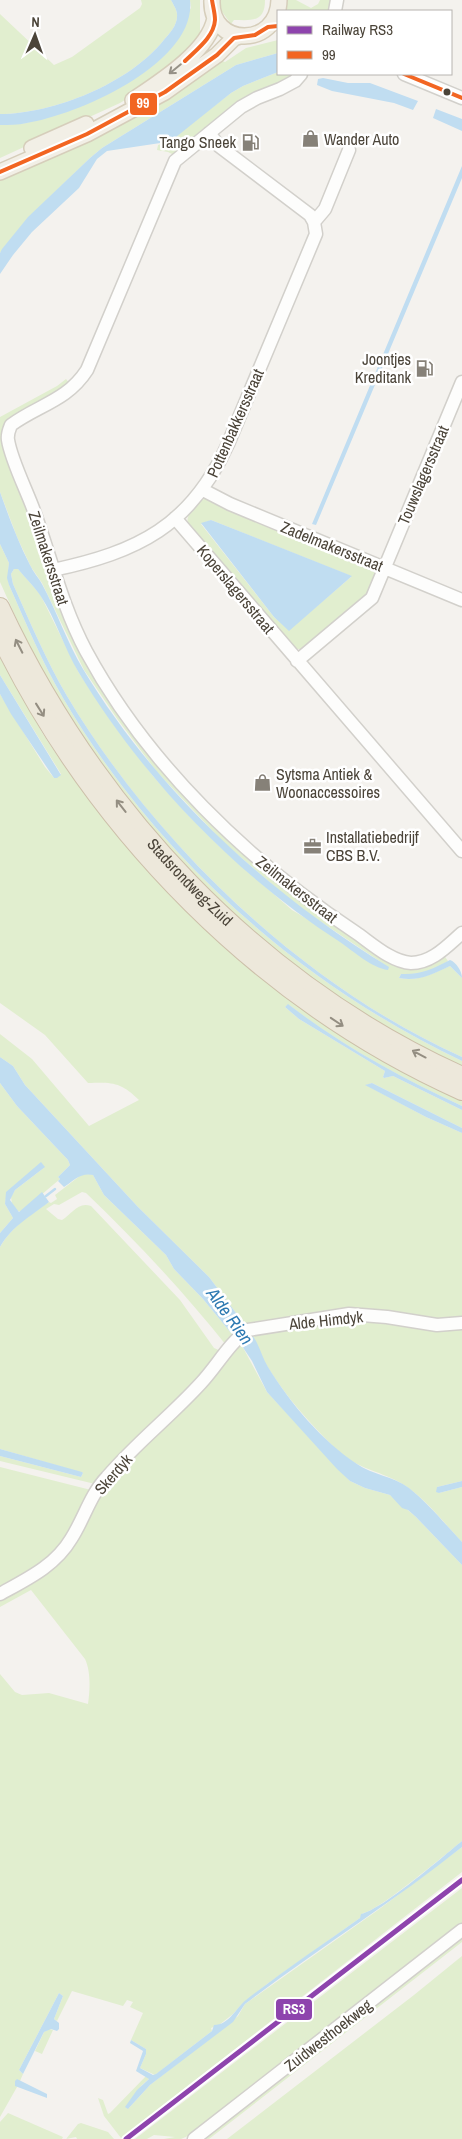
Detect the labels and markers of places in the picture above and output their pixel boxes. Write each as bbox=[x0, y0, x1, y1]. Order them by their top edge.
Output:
unlabelled marker bbox=[442, 87, 452, 97]
place label: Wander Auto bbox=[324, 128, 399, 150]
shop icon: Wander Auto bbox=[300, 129, 320, 149]
place label: Tango Sneek bbox=[159, 131, 236, 153]
fuel station icon: Tango Sneek bbox=[240, 132, 260, 152]
place label: Joontjes Kreditank bbox=[355, 348, 411, 388]
fuel station icon: Joontjes Kreditank bbox=[415, 358, 435, 378]
place label: Sytsma Antiek & Woonaccessoires bbox=[276, 763, 380, 803]
shop icon: Sytsma Antiek & Woonaccessoires bbox=[252, 773, 272, 793]
place label: Installatiebedrijf CBS B.V. bbox=[326, 826, 419, 866]
office icon: Installatiebedrijf CBS B.V. bbox=[302, 836, 322, 856]

